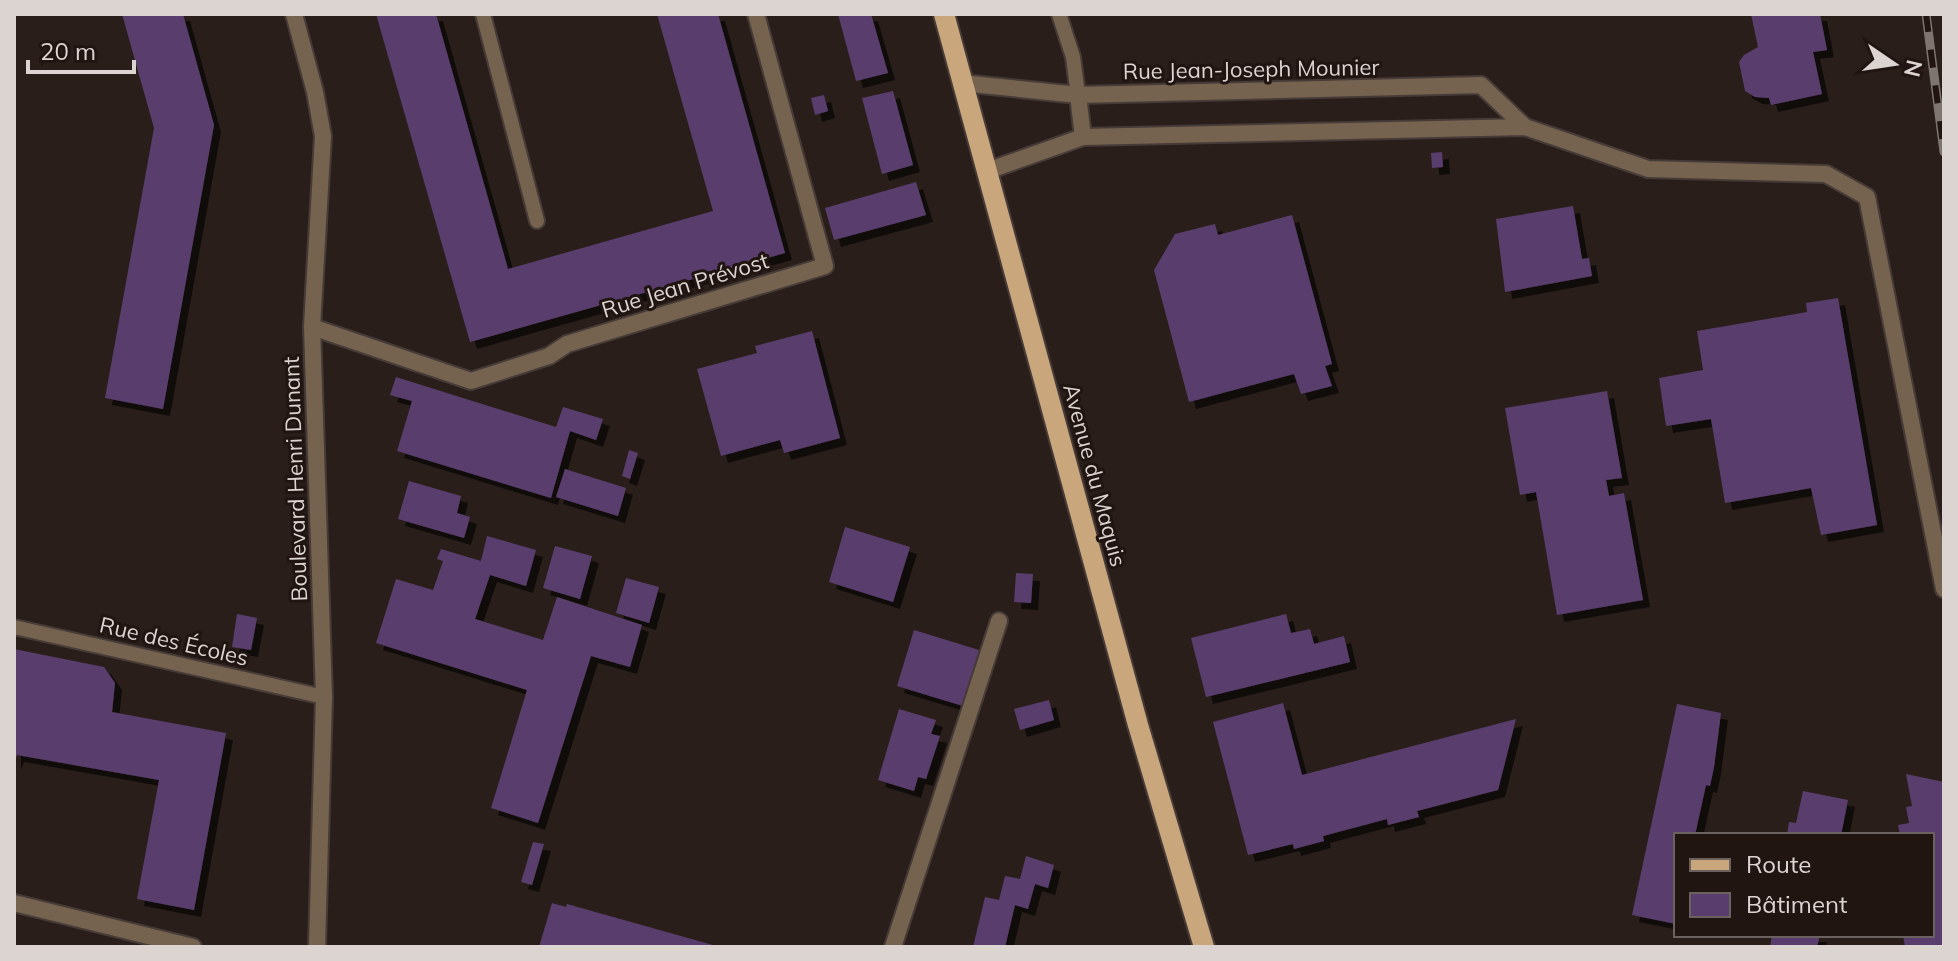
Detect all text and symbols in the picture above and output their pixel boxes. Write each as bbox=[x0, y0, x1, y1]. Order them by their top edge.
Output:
scale bar bbox=[28, 24, 134, 74]
north arrow bbox=[1854, 24, 1934, 104]
text: 20 m bbox=[40, 36, 96, 66]
street label: Rue Jean-Joseph Mounier bbox=[1123, 53, 1379, 85]
text: N bbox=[1898, 57, 1929, 80]
street label: Rue Jean Prévost bbox=[598, 246, 772, 324]
street label: Boulevard Henri Dunant bbox=[277, 356, 313, 602]
street label: Avenue du Maquis bbox=[1057, 381, 1133, 569]
street label: Rue des Écoles bbox=[97, 610, 251, 672]
legend bbox=[1674, 833, 1934, 937]
text: Route bbox=[1746, 849, 1811, 879]
text: Bâtiment bbox=[1746, 889, 1847, 919]

